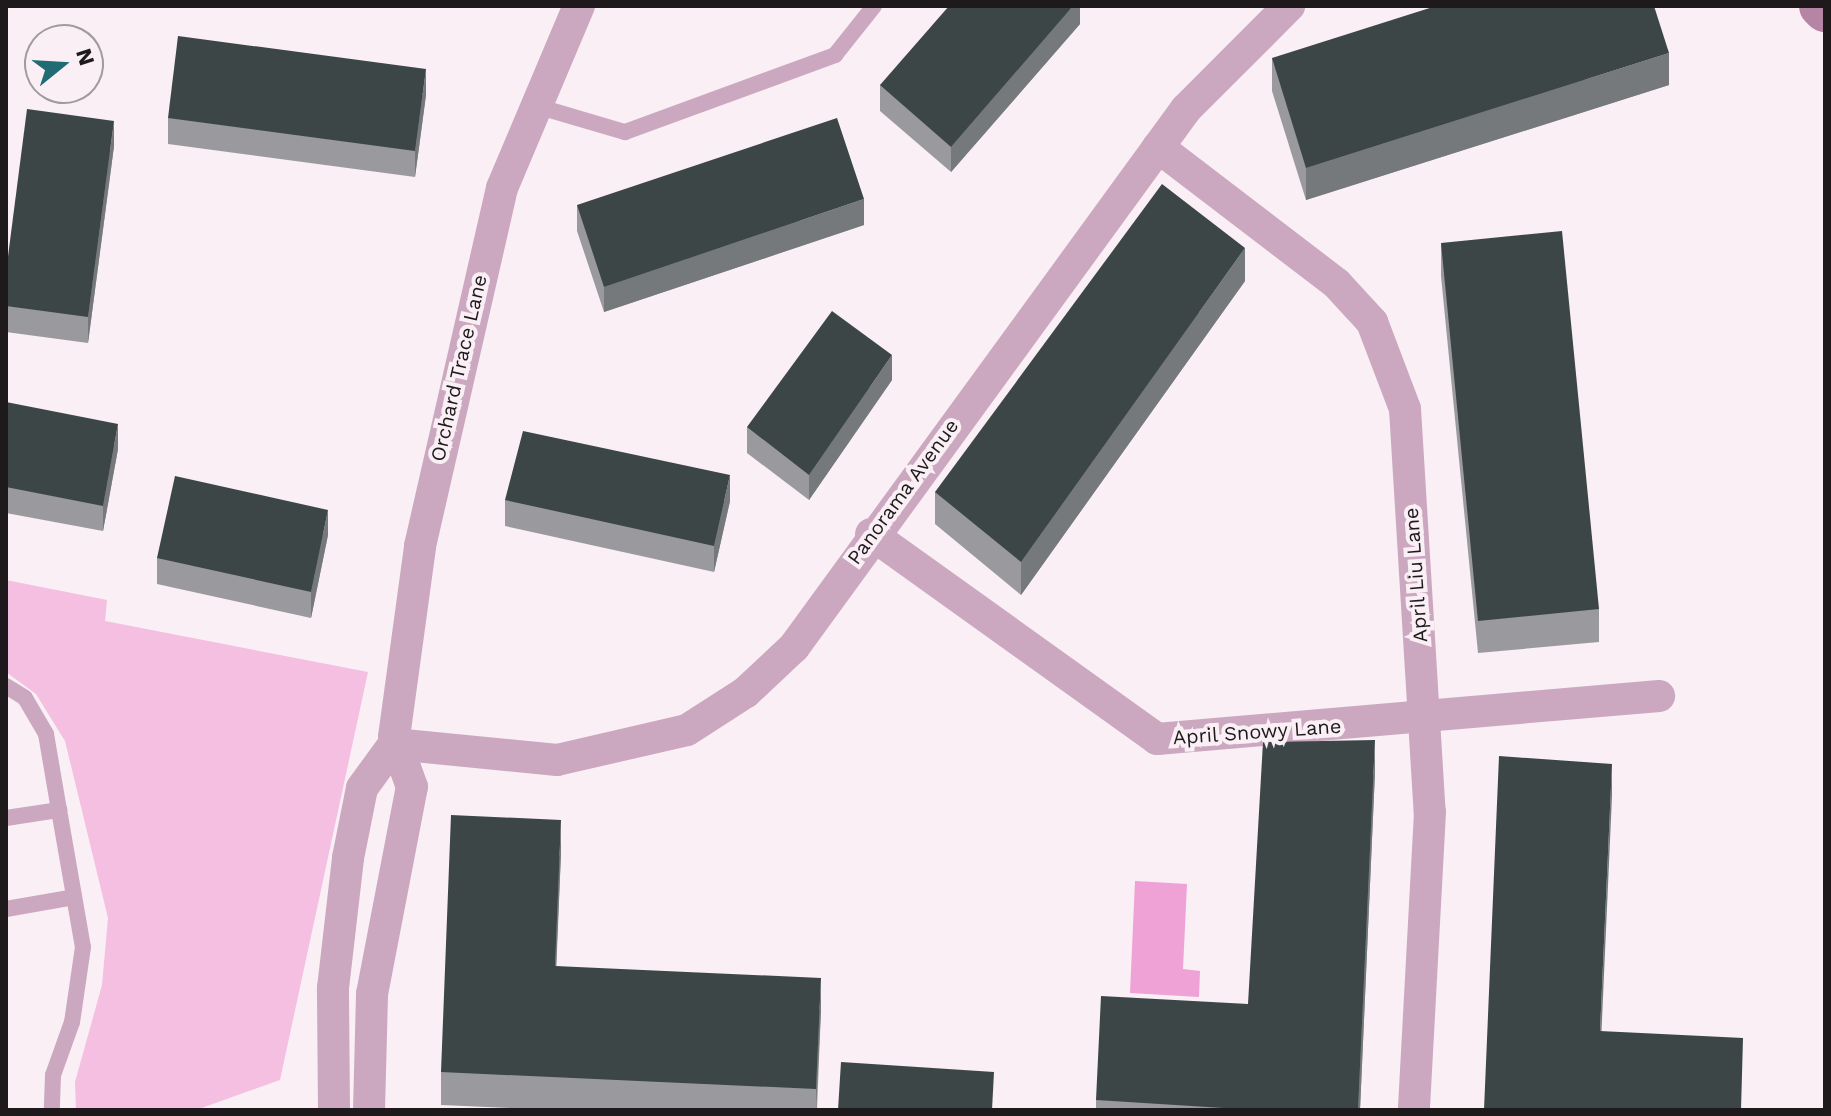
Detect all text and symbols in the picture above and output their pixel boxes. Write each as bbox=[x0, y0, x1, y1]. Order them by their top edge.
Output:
north arrow bbox=[24, 24, 104, 104]
text: N bbox=[71, 45, 100, 69]
street label: Orchard Trace Lane bbox=[426, 272, 492, 464]
street label: Panorama Avenue bbox=[842, 414, 964, 570]
street label: April Liu Lane bbox=[1399, 506, 1433, 644]
street label: April Snowy Lane bbox=[1171, 714, 1343, 750]

